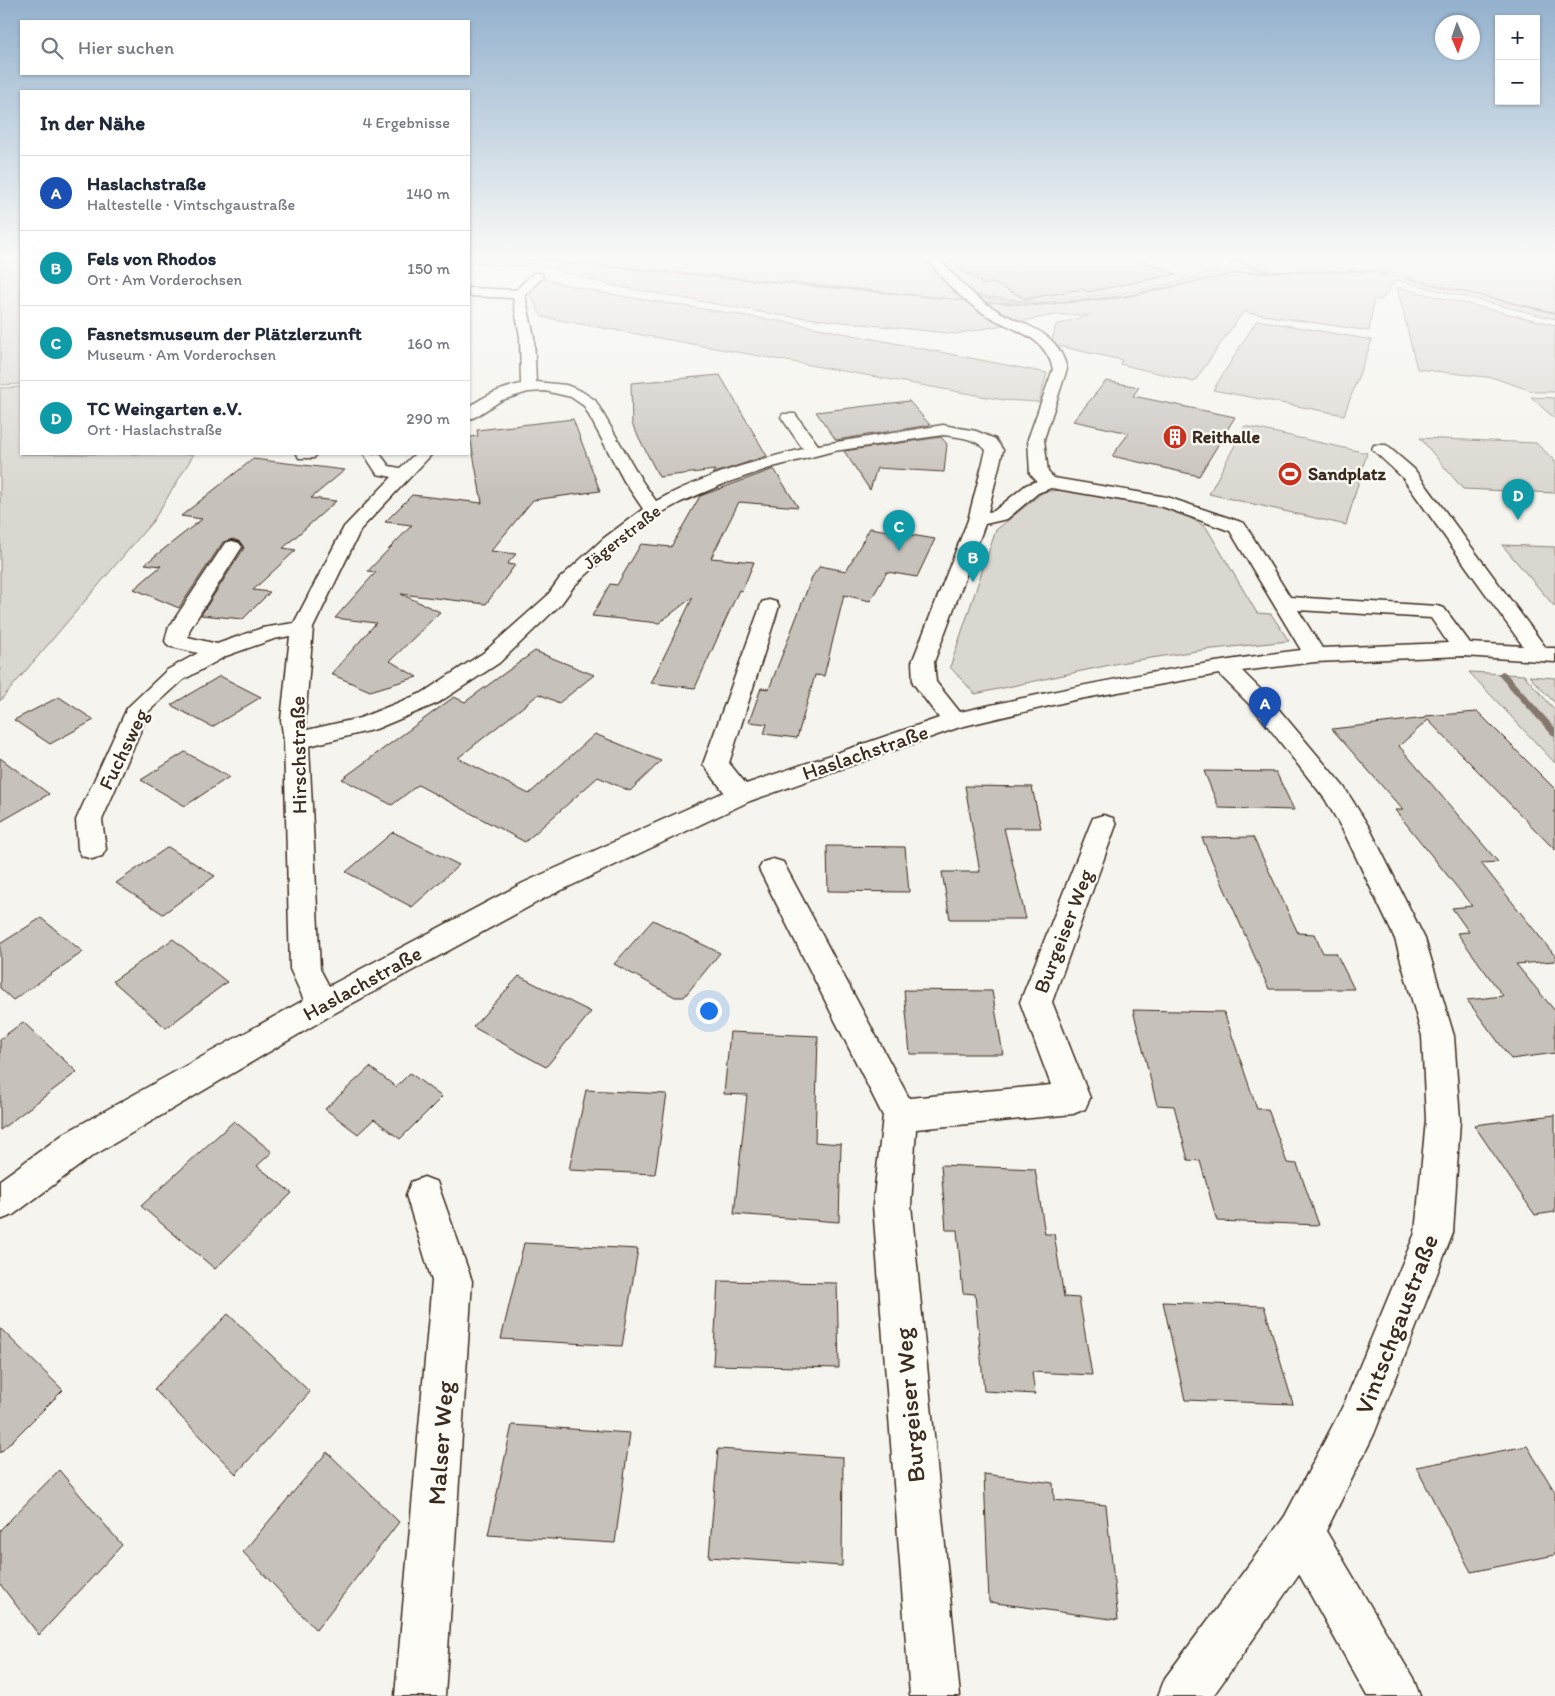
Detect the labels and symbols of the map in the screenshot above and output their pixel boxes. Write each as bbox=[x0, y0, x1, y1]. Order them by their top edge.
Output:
north arrow bbox=[1435, 15, 1480, 60]
building icon: Reithalle bbox=[1162, 424, 1188, 450]
place label: Reithalle bbox=[1192, 426, 1260, 448]
sports icon: Sandplatz bbox=[1277, 461, 1303, 487]
place label: Sandplatz bbox=[1308, 463, 1386, 485]
pin: D bbox=[1502, 479, 1534, 520]
street label: Jägerstraße bbox=[579, 500, 665, 574]
pin: C bbox=[883, 510, 915, 551]
pin: B bbox=[957, 541, 989, 582]
pin: A bbox=[1249, 687, 1281, 728]
street label: Hirschstraße bbox=[284, 696, 312, 814]
street label: Fuchsweg bbox=[93, 704, 153, 794]
street label: Haslachstraße bbox=[799, 719, 931, 785]
street label: Burgeiser Weg bbox=[1028, 865, 1098, 996]
street label: Haslachstraße bbox=[298, 940, 426, 1026]
your location bbox=[696, 998, 722, 1024]
street label: Vintschgaustraße bbox=[1348, 1230, 1444, 1418]
street label: Burgeiser Weg bbox=[887, 1326, 931, 1484]
street label: Malser Weg bbox=[421, 1380, 459, 1506]

